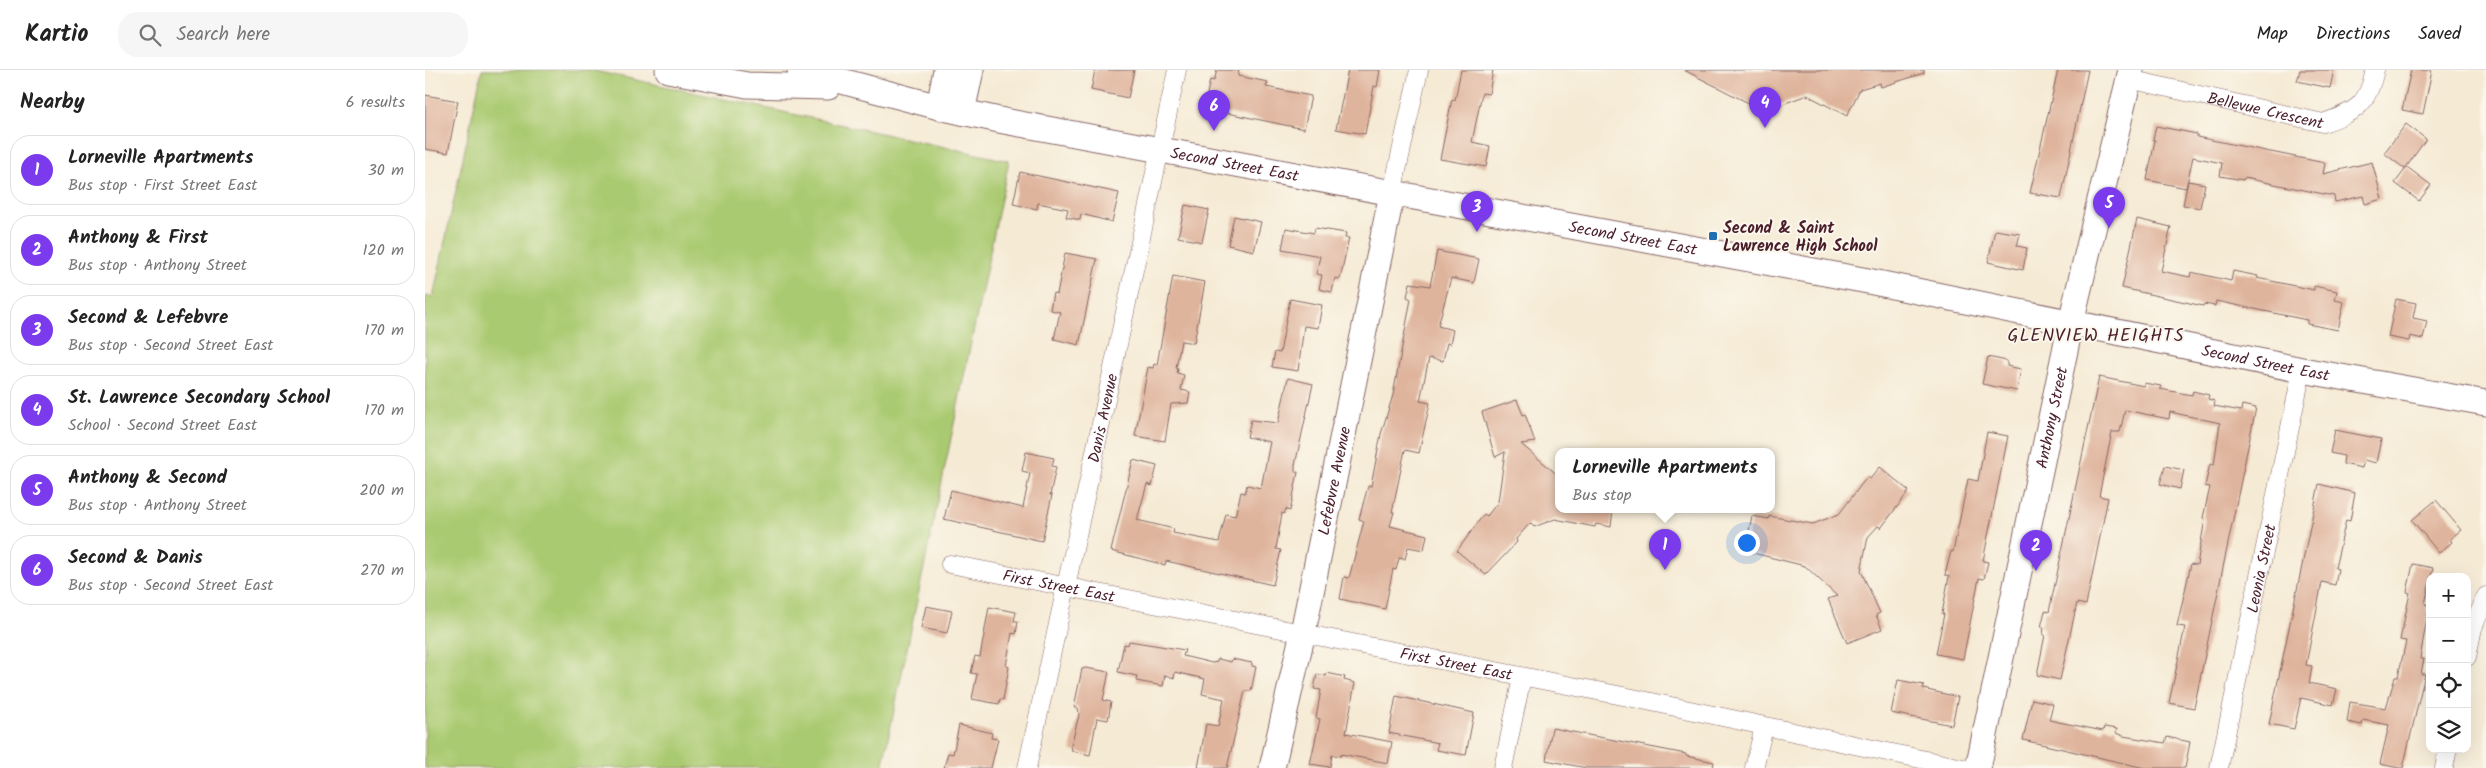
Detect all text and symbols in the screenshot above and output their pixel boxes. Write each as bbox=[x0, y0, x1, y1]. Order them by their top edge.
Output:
search box bbox=[118, 12, 468, 57]
text: Kartio bbox=[25, 15, 88, 54]
text: Search here bbox=[176, 20, 270, 50]
text: Map bbox=[2256, 20, 2288, 49]
text: Directions bbox=[2316, 20, 2390, 49]
text: Saved bbox=[2418, 20, 2461, 49]
icon: search bbox=[136, 21, 164, 49]
text: Nearby bbox=[20, 86, 85, 119]
street label: Bellevue Crescent bbox=[2205, 86, 2327, 137]
pin: 4 bbox=[1749, 87, 1781, 128]
text: 6 results bbox=[346, 90, 405, 115]
pin: 6 bbox=[1198, 90, 1230, 131]
street label: Second Street East bbox=[1168, 141, 1301, 189]
text: Lorneville Apartments bbox=[68, 143, 254, 173]
text: 1 bbox=[35, 158, 39, 183]
text: 30 m bbox=[368, 158, 404, 183]
text: Bus stop · First Street East bbox=[68, 173, 257, 198]
pin: 5 bbox=[2093, 187, 2125, 228]
pin: 3 bbox=[1461, 191, 1493, 232]
street label: Second Street East bbox=[1567, 215, 1700, 263]
place label: Second & Saint Lawrence High School bbox=[1723, 216, 1878, 259]
text: Anthony & First bbox=[68, 223, 208, 253]
marker: Second & Saint Lawrence High School bbox=[1707, 230, 1719, 242]
text: 2 bbox=[32, 238, 42, 263]
text: 120 m bbox=[363, 238, 404, 263]
text: Bus stop · Anthony Street bbox=[68, 253, 247, 278]
text: Second & Lefebvre bbox=[68, 303, 228, 333]
text: 3 bbox=[33, 318, 41, 343]
text: 170 m bbox=[364, 318, 404, 343]
district label: GLENVIEW HEIGHTS bbox=[2008, 322, 2184, 351]
text: Bus stop · Second Street East bbox=[68, 333, 274, 358]
street label: Second Street East bbox=[2199, 339, 2332, 389]
street label: Anthony Street bbox=[2030, 364, 2075, 471]
street label: Danis Avenue bbox=[1082, 371, 1125, 465]
text: St. Lawrence Secondary School bbox=[68, 383, 330, 413]
text: 4 bbox=[33, 398, 41, 423]
text: 170 m bbox=[364, 398, 404, 423]
text: School · Second Street East bbox=[68, 413, 257, 438]
street label: Lefebvre Avenue bbox=[1312, 424, 1358, 537]
popup bbox=[1555, 448, 1775, 513]
text: Lorneville Apartments bbox=[1572, 453, 1758, 483]
text: Anthony & Second bbox=[68, 463, 227, 493]
text: 5 bbox=[33, 478, 41, 503]
text: 200 m bbox=[360, 478, 404, 503]
text: Bus stop bbox=[1572, 483, 1631, 508]
text: Bus stop · Anthony Street bbox=[68, 493, 247, 518]
street label: Leonia Street bbox=[2241, 521, 2284, 615]
pin: 1 bbox=[1649, 529, 1681, 570]
your location bbox=[1734, 530, 1760, 556]
pin: 2 bbox=[2020, 530, 2052, 571]
text: Second & Danis bbox=[68, 543, 203, 573]
text: 6 bbox=[33, 558, 41, 583]
text: 270 m bbox=[360, 558, 404, 583]
street label: First Street East bbox=[1000, 564, 1118, 610]
text: Bus stop · Second Street East bbox=[68, 573, 274, 598]
map controls bbox=[2426, 573, 2471, 753]
button: + bbox=[2426, 573, 2471, 618]
button: − bbox=[2426, 618, 2471, 663]
street label: First Street East bbox=[1398, 642, 1515, 688]
button: locate bbox=[2426, 663, 2471, 708]
button: layers bbox=[2426, 708, 2471, 753]

